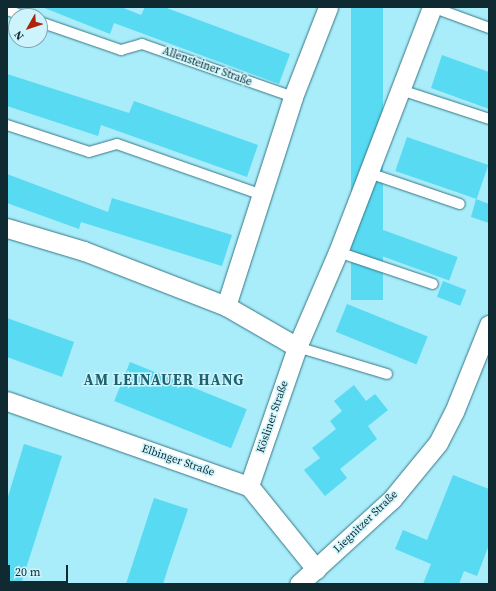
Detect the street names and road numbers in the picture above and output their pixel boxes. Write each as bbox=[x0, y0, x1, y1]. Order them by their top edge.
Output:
street label: Allensteiner Straße bbox=[160, 45, 254, 89]
street label: Kösliner Straße bbox=[255, 379, 291, 455]
street label: Elbinger Straße bbox=[140, 442, 216, 480]
street label: Liegnitzer Straße bbox=[331, 488, 401, 556]

